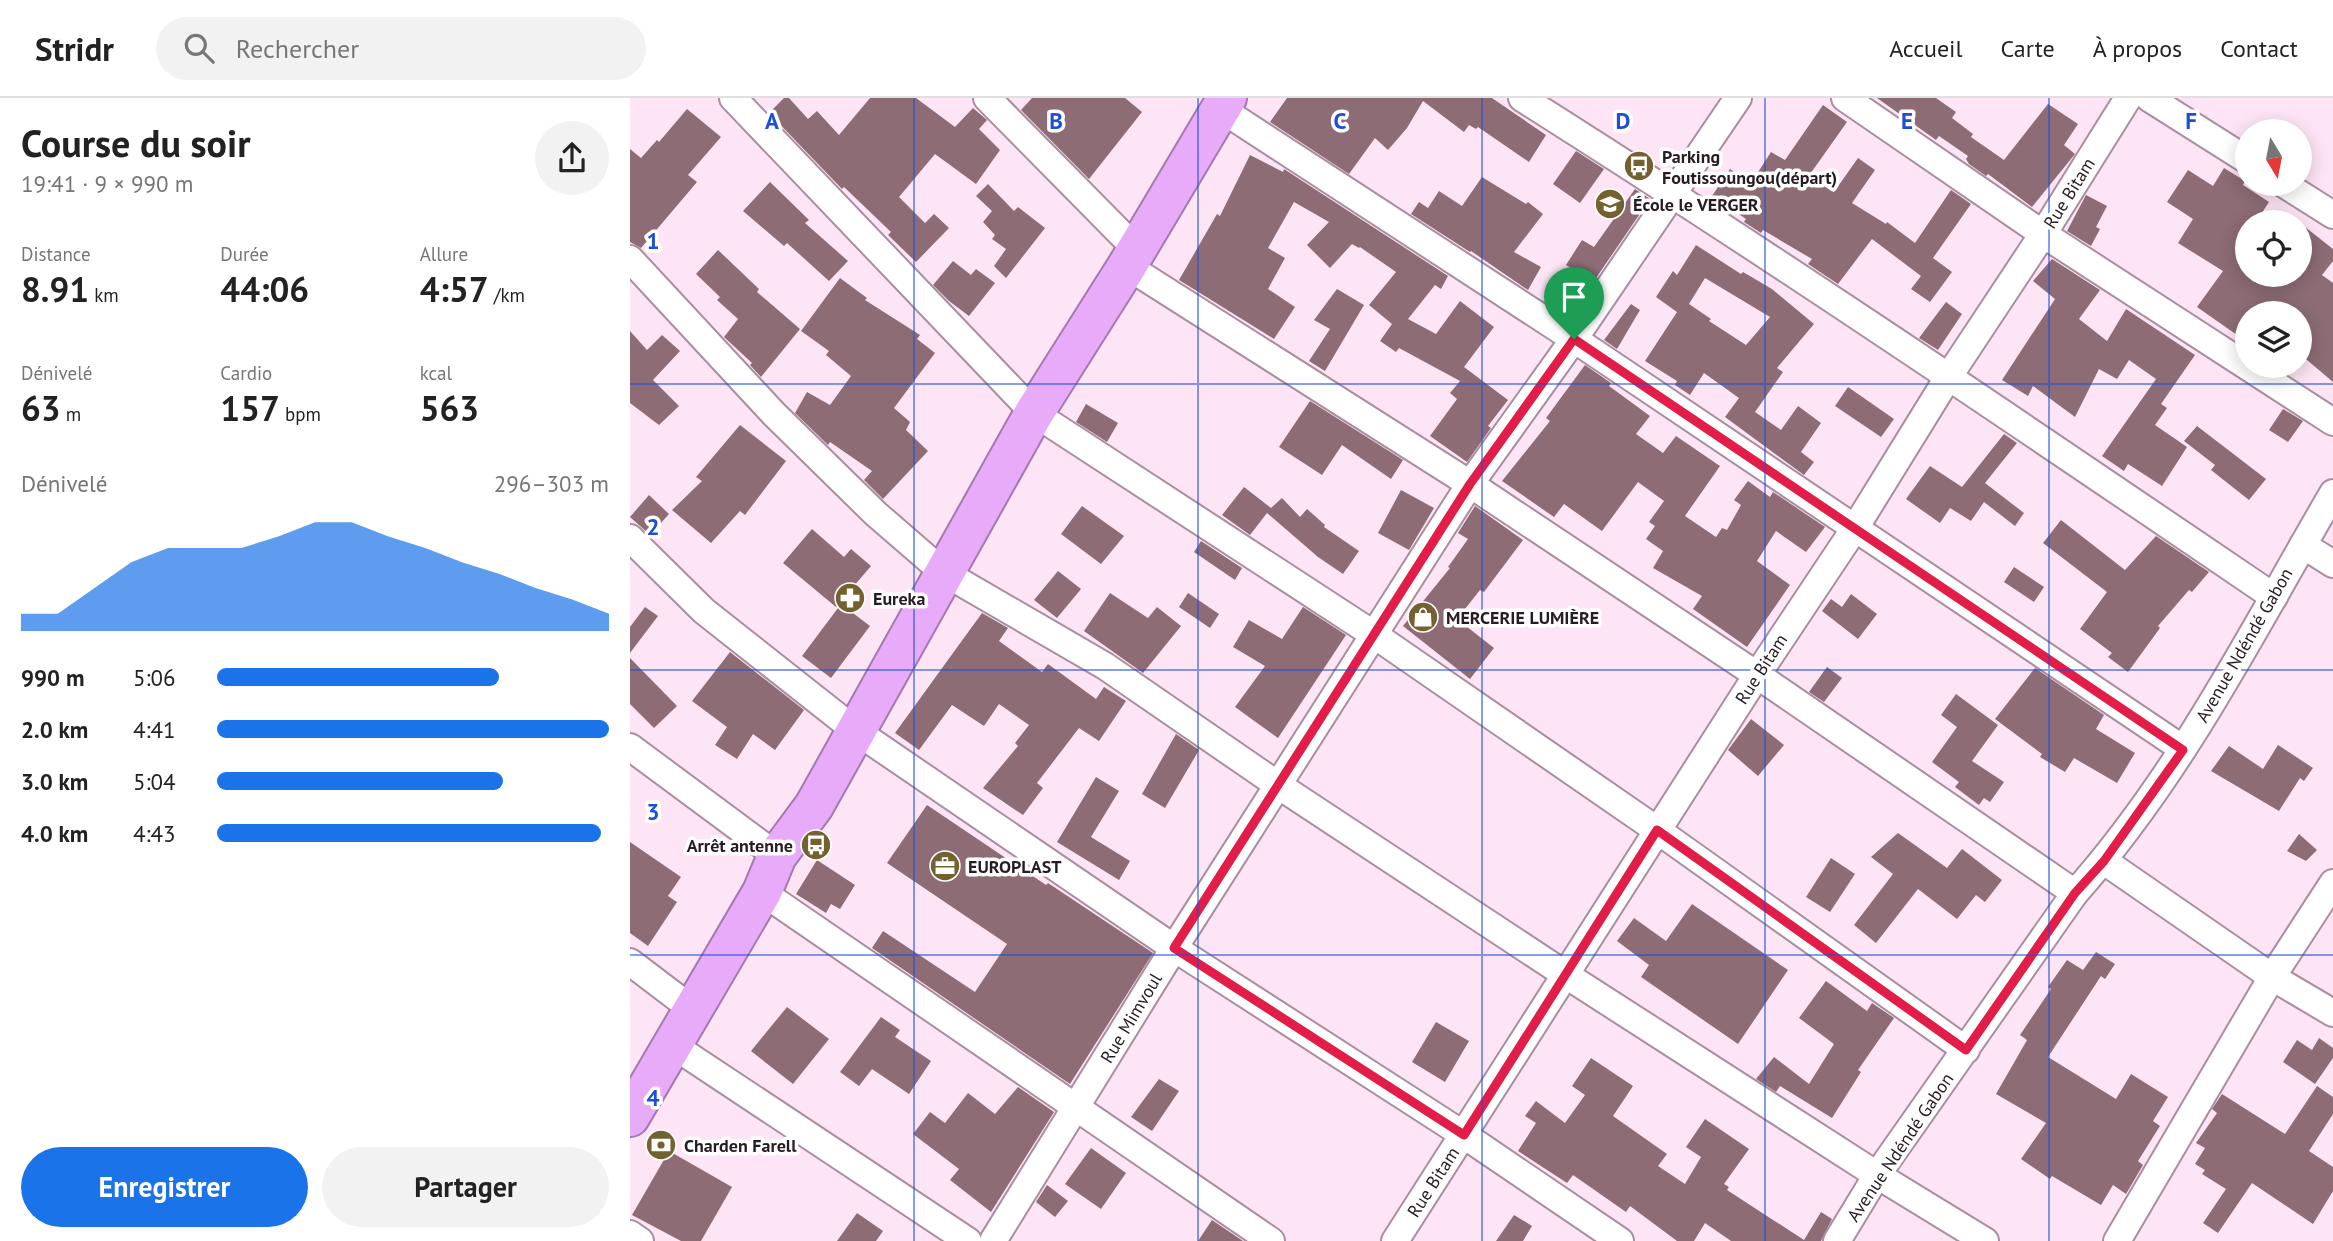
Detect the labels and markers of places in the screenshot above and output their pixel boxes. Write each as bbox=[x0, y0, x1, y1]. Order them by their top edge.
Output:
place label: Parking Foutissoungou(départ) bbox=[1662, 145, 1837, 189]
bus stop icon: Parking Foutissoungou(départ) bbox=[1622, 149, 1656, 183]
school or university icon: École le VERGER bbox=[1593, 187, 1627, 221]
place label: École le VERGER bbox=[1633, 193, 1759, 216]
pin bbox=[1544, 267, 1604, 339]
pharmacy icon: Eureka bbox=[833, 581, 867, 615]
place label: Eureka bbox=[873, 587, 925, 610]
shop icon: MERCERIE LUMIÈRE bbox=[1406, 600, 1440, 634]
place label: MERCERIE LUMIÈRE bbox=[1446, 606, 1599, 629]
bus stop icon: Arrêt antenne bbox=[799, 828, 833, 862]
place label: Arrêt antenne bbox=[687, 834, 793, 857]
office icon: EUROPLAST bbox=[928, 849, 962, 883]
place label: EUROPLAST bbox=[968, 855, 1062, 878]
bank icon: Charden Farell bbox=[644, 1128, 678, 1162]
place label: Charden Farell bbox=[684, 1134, 797, 1157]

